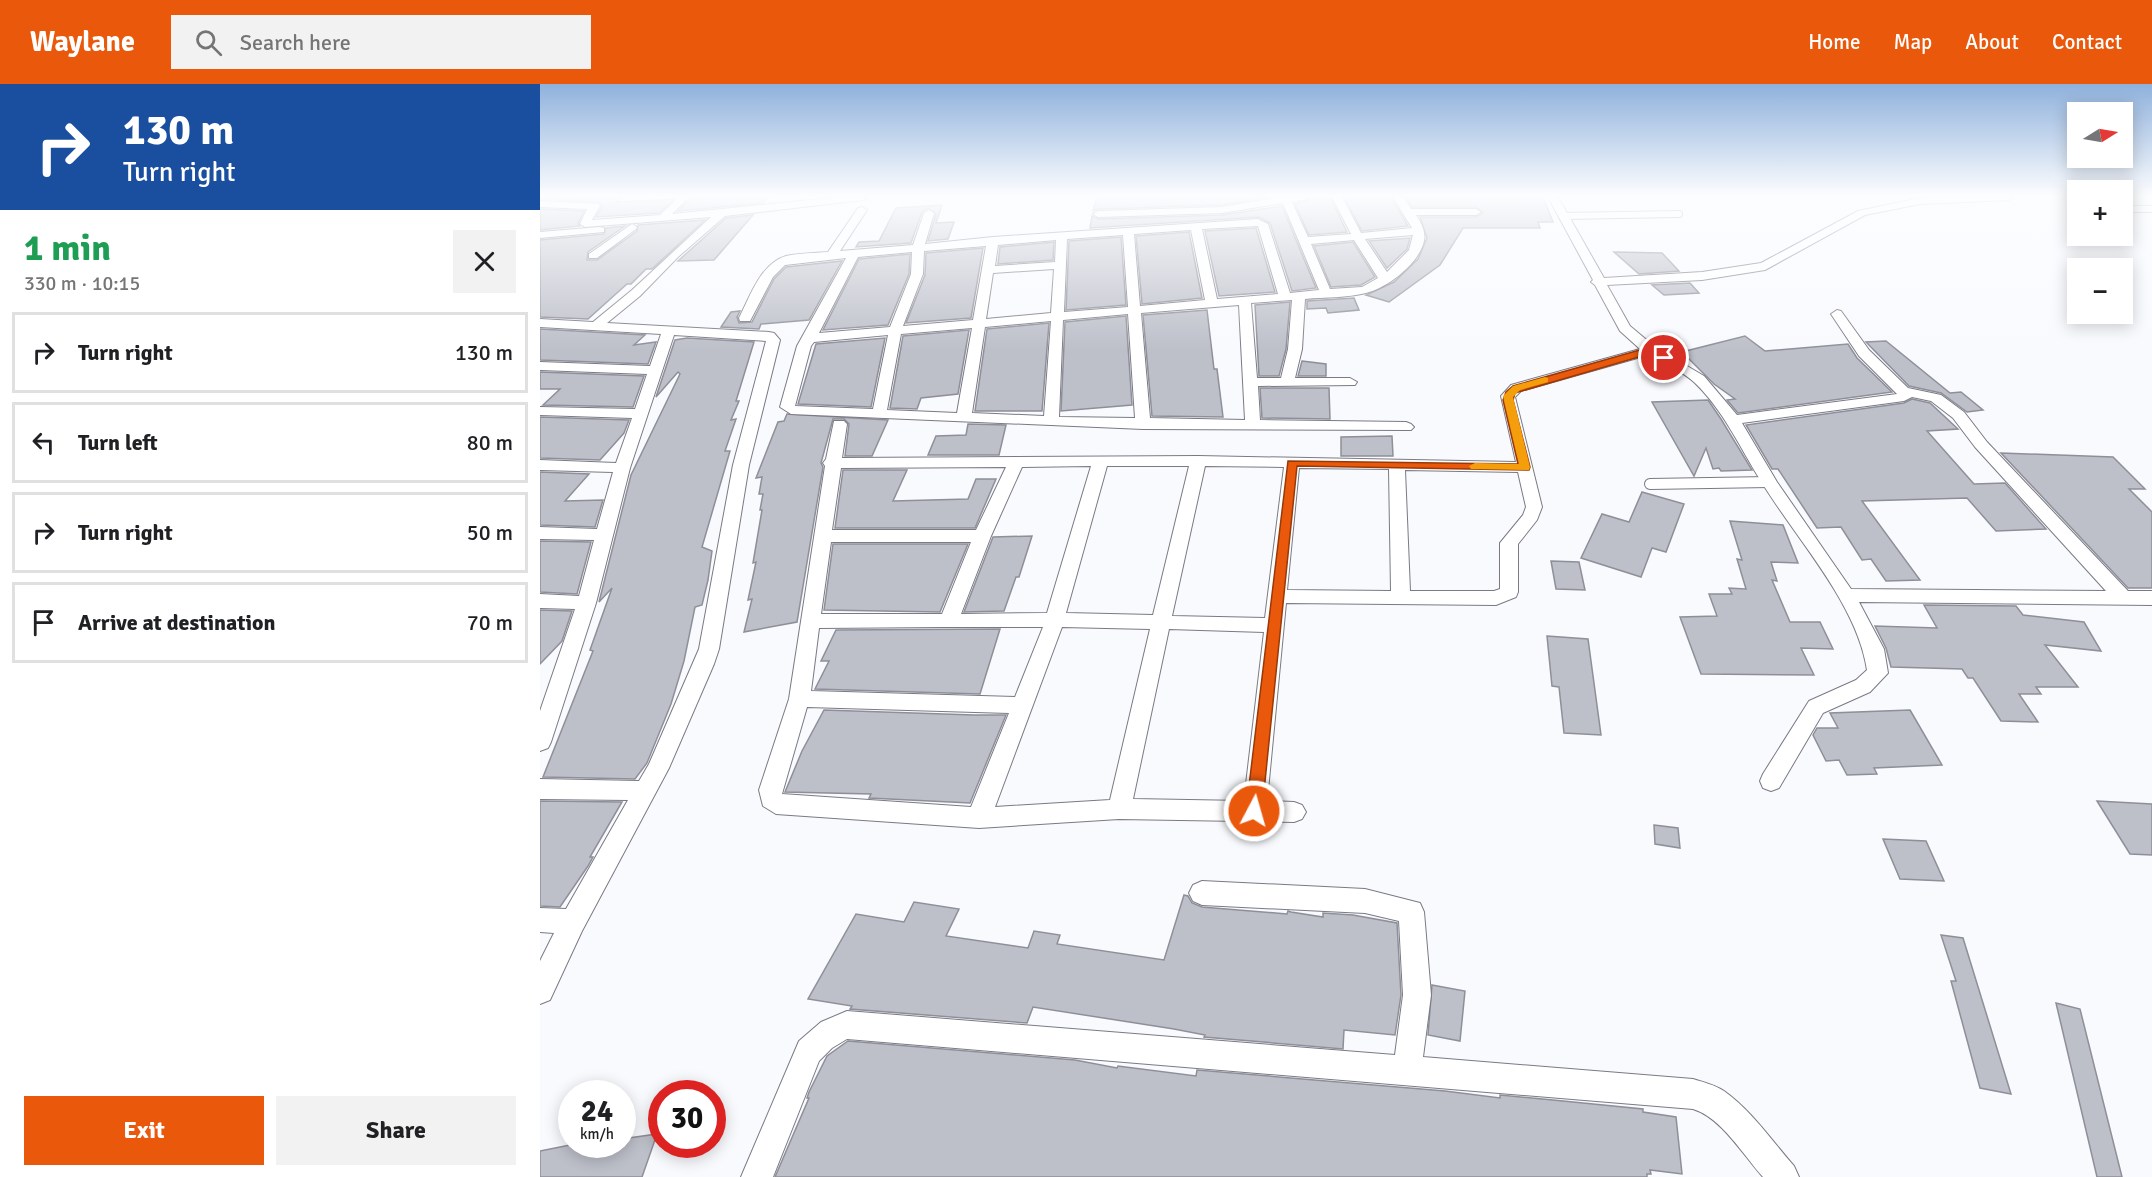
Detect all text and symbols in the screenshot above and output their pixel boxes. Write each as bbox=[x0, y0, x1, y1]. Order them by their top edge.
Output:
search box bbox=[171, 15, 591, 69]
text: Waylane bbox=[30, 25, 135, 59]
icon: search bbox=[192, 26, 225, 59]
text: Search here bbox=[240, 29, 351, 56]
text: Home bbox=[1808, 29, 1861, 55]
text: Map bbox=[1894, 29, 1932, 55]
text: About bbox=[1965, 29, 2019, 55]
text: Contact bbox=[2052, 29, 2122, 55]
north arrow bbox=[2067, 102, 2133, 168]
map controls bbox=[2067, 102, 2133, 324]
text: 130 m bbox=[123, 105, 234, 156]
icon: right bbox=[24, 108, 102, 186]
text: Turn right bbox=[123, 156, 236, 189]
button: + bbox=[2067, 180, 2133, 246]
text: 1 min bbox=[24, 226, 111, 271]
button: close bbox=[453, 230, 516, 293]
button: − bbox=[2067, 258, 2133, 324]
text: 330 m · 10:15 bbox=[24, 271, 140, 296]
pin bbox=[1638, 332, 1689, 383]
icon: right bbox=[27, 336, 60, 369]
text: Turn right bbox=[78, 339, 173, 366]
text: 130 m bbox=[455, 339, 513, 366]
icon: arrive bbox=[1647, 341, 1680, 374]
icon: left bbox=[27, 426, 60, 459]
text: Turn left bbox=[78, 429, 158, 456]
text: 80 m bbox=[467, 429, 513, 456]
icon: right bbox=[27, 516, 60, 549]
text: Turn right bbox=[78, 519, 173, 546]
text: 50 m bbox=[467, 519, 513, 546]
icon: arrive bbox=[27, 606, 60, 639]
text: Arrive at destination bbox=[78, 609, 275, 636]
text: 70 m bbox=[467, 609, 513, 636]
position arrow bbox=[1222, 779, 1286, 843]
speed limit sign: 30 bbox=[648, 1080, 726, 1158]
text: 24 bbox=[581, 1093, 613, 1130]
button: Exit bbox=[24, 1096, 264, 1165]
button: Share bbox=[276, 1096, 516, 1165]
text: km/h bbox=[580, 1125, 614, 1143]

